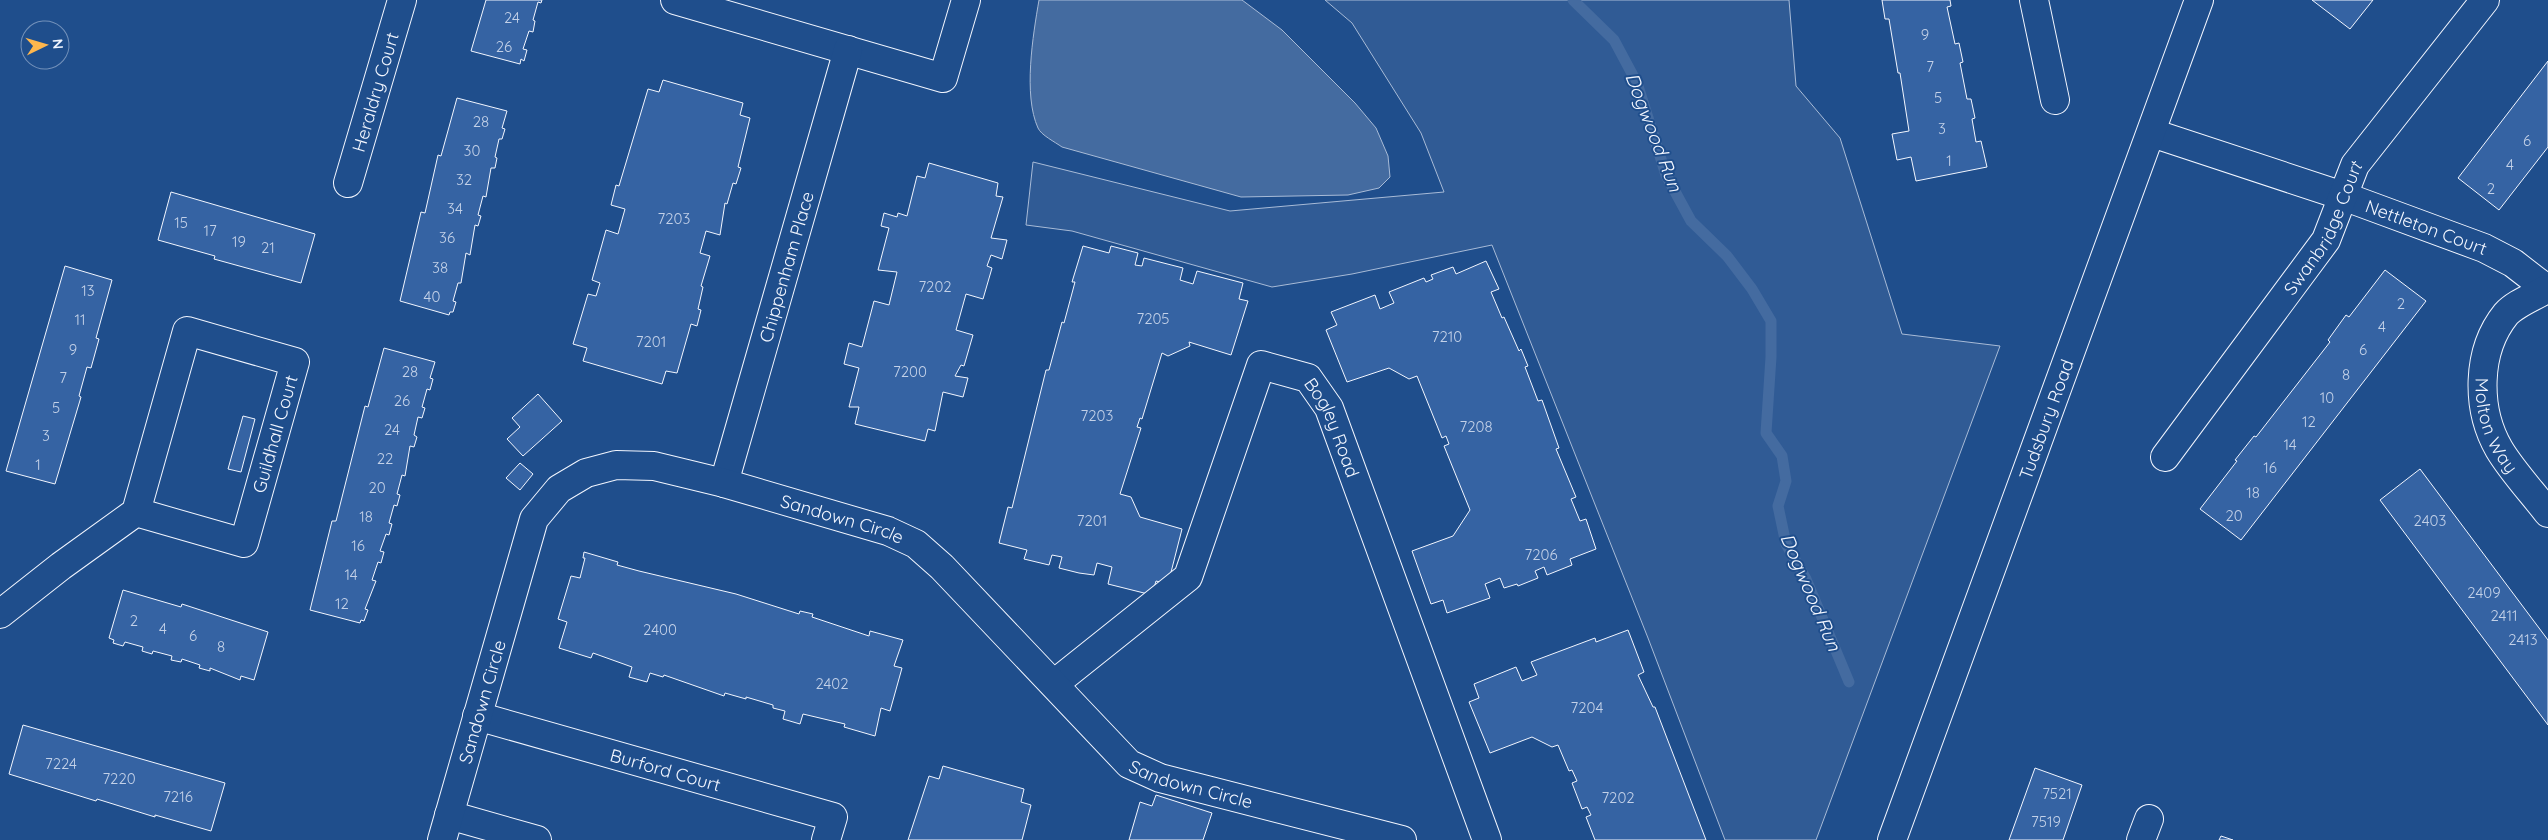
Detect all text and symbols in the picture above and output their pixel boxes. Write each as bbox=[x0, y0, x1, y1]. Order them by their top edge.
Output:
house number: 24 bbox=[504, 8, 520, 27]
north arrow bbox=[20, 20, 70, 70]
house number: 9 bbox=[1921, 25, 1929, 44]
street label: Heraldry Court bbox=[346, 29, 403, 154]
house number: 26 bbox=[496, 37, 512, 56]
text: N bbox=[49, 38, 67, 50]
house number: 7 bbox=[1926, 57, 1934, 76]
water label: Dogwood Run bbox=[1620, 69, 1688, 196]
house number: 5 bbox=[1934, 88, 1942, 107]
house number: 28 bbox=[473, 112, 489, 131]
house number: 3 bbox=[1938, 119, 1946, 138]
house number: 6 bbox=[2523, 131, 2531, 150]
house number: 30 bbox=[464, 141, 480, 160]
house number: 1 bbox=[1946, 151, 1952, 170]
street label: Swanbridge Court bbox=[2278, 155, 2367, 299]
house number: 4 bbox=[2506, 155, 2514, 174]
house number: 32 bbox=[456, 170, 472, 189]
house number: 2 bbox=[2487, 179, 2495, 198]
street label: Chippenham Place bbox=[753, 189, 818, 345]
street label: Nettleton Court bbox=[2362, 194, 2490, 260]
house number: 34 bbox=[447, 199, 463, 218]
house number: 7203 bbox=[658, 209, 691, 228]
house number: 15 bbox=[174, 213, 188, 232]
house number: 17 bbox=[203, 221, 217, 240]
house number: 36 bbox=[439, 228, 455, 247]
house number: 19 bbox=[232, 232, 246, 251]
house number: 21 bbox=[261, 238, 275, 257]
house number: 38 bbox=[432, 258, 448, 277]
house number: 7202 bbox=[918, 277, 952, 296]
house number: 13 bbox=[81, 281, 95, 300]
house number: 40 bbox=[424, 287, 440, 306]
house number: 2 bbox=[2397, 294, 2405, 313]
house number: 7205 bbox=[1136, 309, 1170, 328]
house number: 11 bbox=[74, 310, 86, 329]
house number: 4 bbox=[2378, 317, 2386, 336]
house number: 7210 bbox=[1432, 327, 1462, 346]
house number: 7201 bbox=[636, 332, 666, 351]
house number: 9 bbox=[69, 340, 77, 359]
house number: 6 bbox=[2359, 340, 2367, 359]
street label: Tudsbury Road bbox=[2013, 356, 2078, 482]
house number: 28 bbox=[402, 362, 418, 381]
house number: 7200 bbox=[893, 362, 927, 381]
house number: 8 bbox=[2342, 365, 2350, 384]
house number: 7 bbox=[59, 368, 67, 387]
street label: Guildhall Court bbox=[247, 372, 303, 496]
street label: Bogley Road bbox=[1300, 373, 1365, 480]
street label: Molton Way bbox=[2471, 378, 2523, 478]
house number: 10 bbox=[2320, 388, 2334, 407]
house number: 26 bbox=[394, 391, 410, 410]
house number: 5 bbox=[52, 398, 60, 417]
house number: 7203 bbox=[1081, 406, 1114, 425]
house number: 12 bbox=[2302, 412, 2316, 431]
house number: 7208 bbox=[1459, 417, 1493, 436]
house number: 24 bbox=[384, 420, 400, 439]
house number: 3 bbox=[42, 426, 50, 445]
house number: 14 bbox=[2283, 435, 2297, 454]
house number: 22 bbox=[377, 449, 393, 468]
house number: 1 bbox=[35, 455, 41, 474]
house number: 16 bbox=[2263, 458, 2277, 477]
house number: 20 bbox=[368, 478, 386, 497]
house number: 18 bbox=[2246, 483, 2260, 502]
street label: Sandown Circle bbox=[778, 489, 908, 548]
house number: 20 bbox=[2225, 506, 2243, 525]
house number: 18 bbox=[359, 507, 373, 526]
house number: 7201 bbox=[1077, 511, 1107, 530]
house number: 2403 bbox=[2414, 511, 2447, 530]
water label: Dogwood Run bbox=[1775, 530, 1847, 655]
house number: 16 bbox=[351, 536, 365, 555]
house number: 7206 bbox=[1524, 545, 1558, 564]
house number: 14 bbox=[344, 565, 358, 584]
house number: 2409 bbox=[2467, 583, 2501, 602]
house number: 12 bbox=[335, 594, 349, 613]
house number: 2411 bbox=[2491, 606, 2517, 625]
house number: 2 bbox=[130, 611, 138, 630]
house number: 4 bbox=[159, 619, 167, 638]
house number: 2400 bbox=[643, 620, 677, 639]
house number: 6 bbox=[189, 626, 197, 645]
house number: 2413 bbox=[2508, 630, 2538, 649]
house number: 8 bbox=[217, 637, 225, 656]
street label: Sandown Circle bbox=[453, 637, 510, 766]
house number: 2402 bbox=[815, 674, 849, 693]
house number: 7204 bbox=[1571, 698, 1604, 717]
street label: Burford Court bbox=[608, 743, 723, 796]
house number: 7224 bbox=[45, 754, 77, 773]
street label: Sandown Circle bbox=[1126, 754, 1255, 813]
house number: 7220 bbox=[102, 769, 136, 788]
house number: 7521 bbox=[2042, 784, 2072, 803]
house number: 7216 bbox=[163, 787, 193, 806]
house number: 7202 bbox=[1601, 788, 1635, 807]
house number: 7519 bbox=[2031, 812, 2061, 831]

